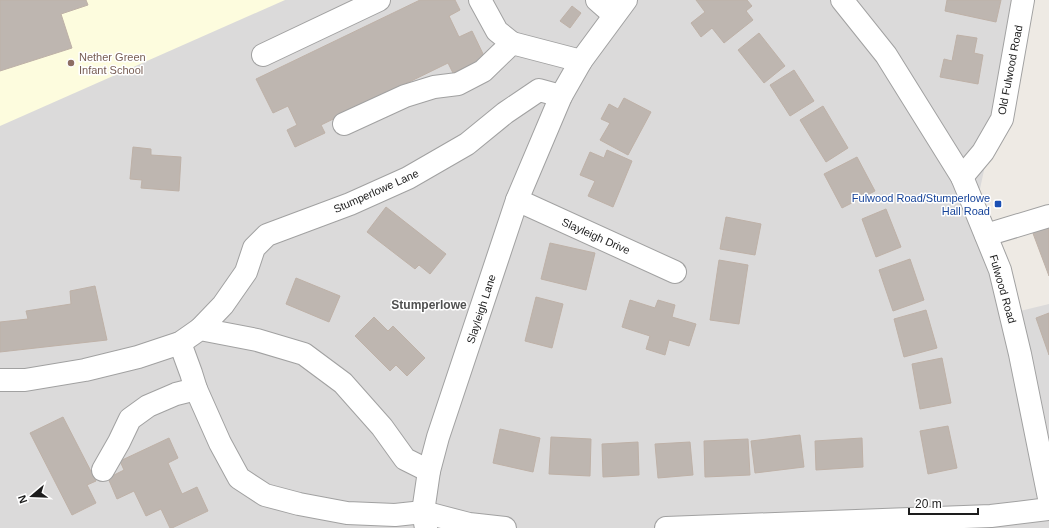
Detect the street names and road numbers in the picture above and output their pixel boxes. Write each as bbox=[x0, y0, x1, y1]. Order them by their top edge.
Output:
street label: Old Fulwood Road bbox=[995, 24, 1025, 116]
street label: Stumperlowe Lane bbox=[332, 167, 420, 215]
street label: Slayleigh Drive bbox=[560, 216, 632, 256]
street label: Fulwood Road bbox=[987, 253, 1019, 325]
street label: Slayleigh Lane bbox=[464, 273, 498, 345]

